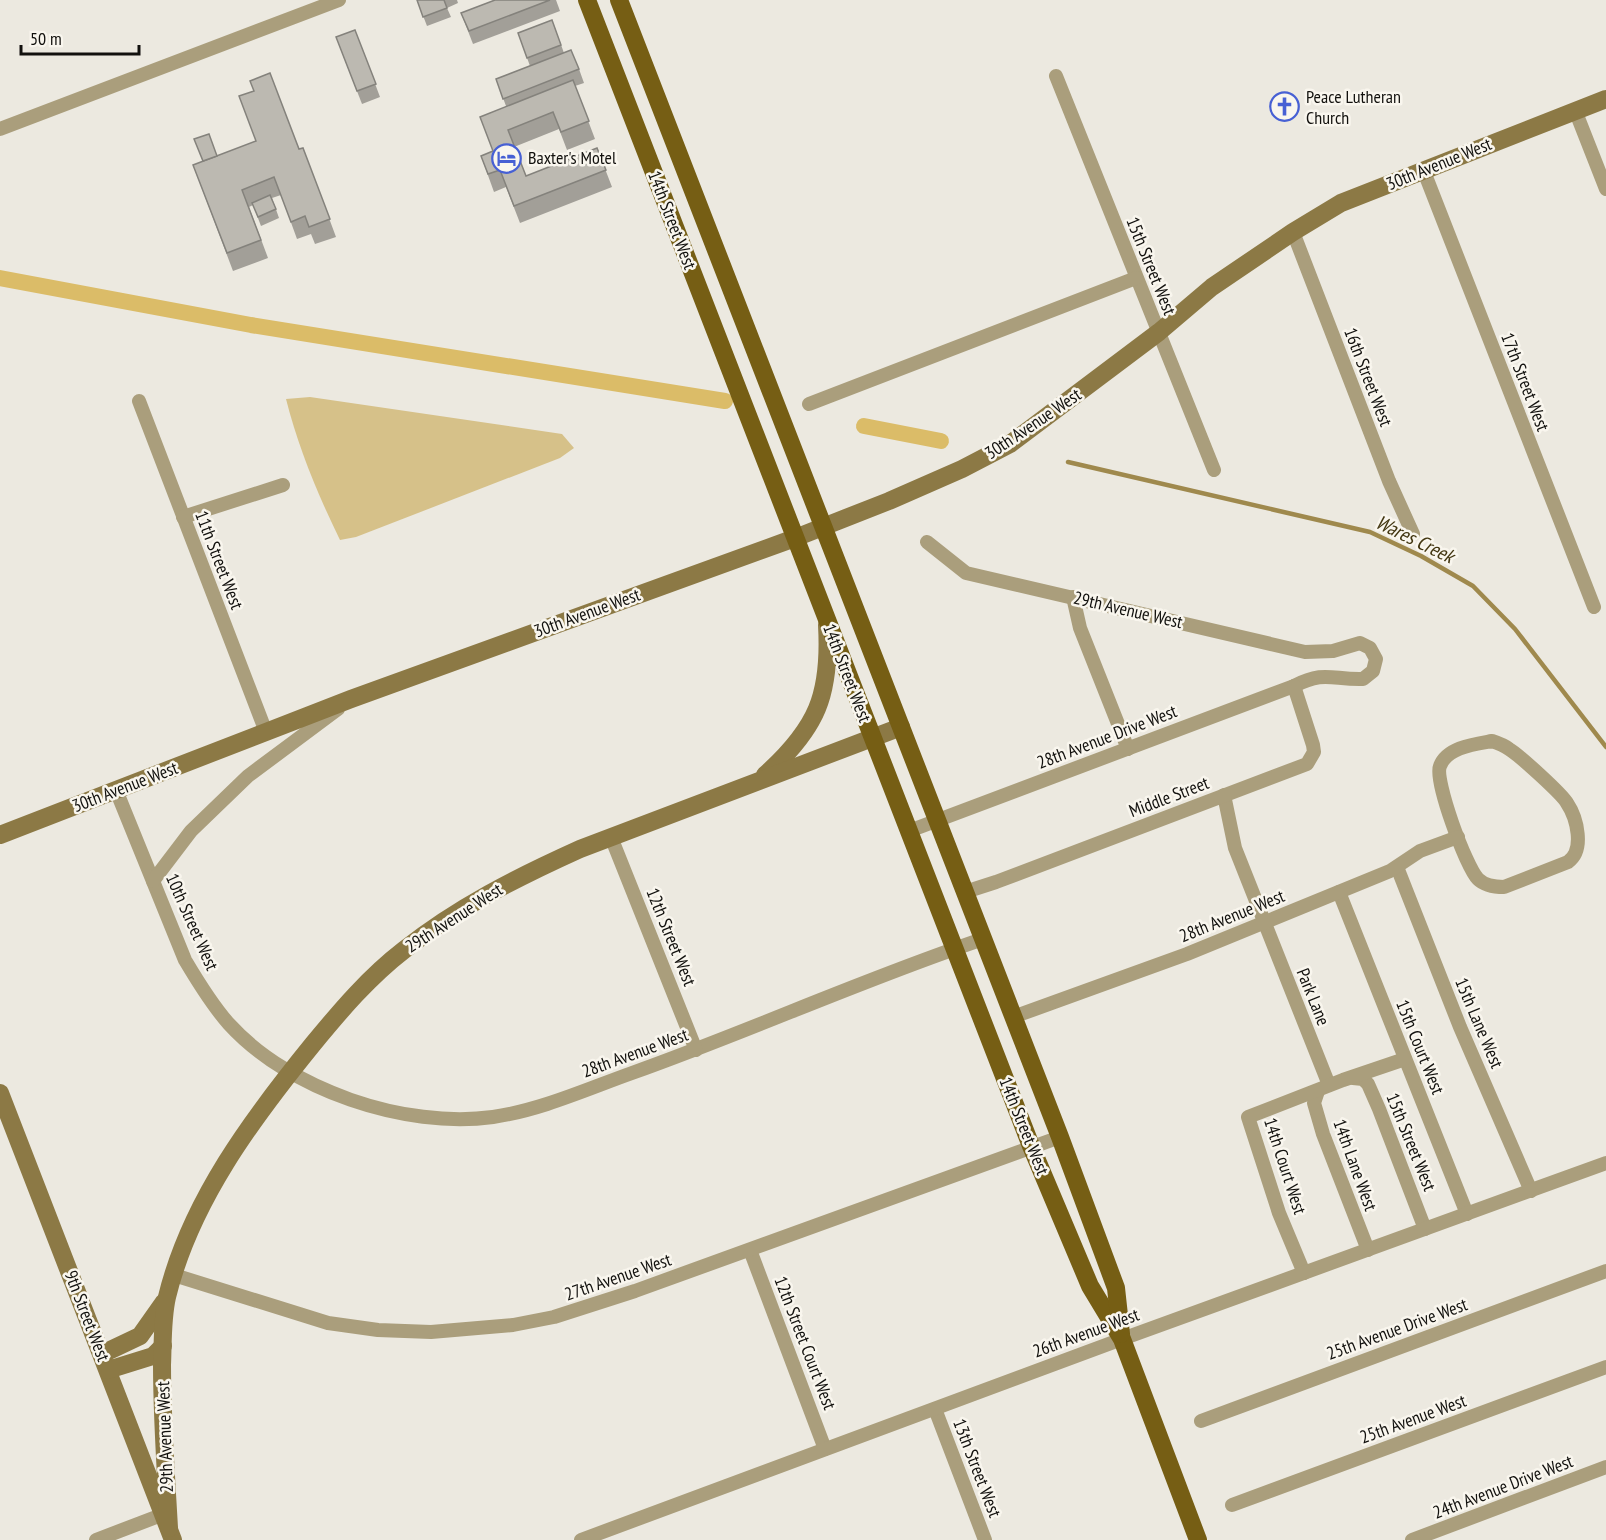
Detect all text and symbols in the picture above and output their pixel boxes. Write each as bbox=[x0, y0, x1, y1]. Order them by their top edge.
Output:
scale bar bbox=[21, 18, 140, 56]
text: 50 m bbox=[30, 27, 62, 50]
place label: Peace Lutheran Church bbox=[1306, 85, 1401, 129]
church icon: Peace Lutheran Church bbox=[1269, 91, 1301, 123]
street label: 30th Avenue West bbox=[1383, 132, 1495, 195]
hotel icon: Baxter's Motel bbox=[491, 142, 523, 174]
place label: Baxter's Motel bbox=[528, 146, 617, 169]
street label: 14th Street West bbox=[643, 167, 702, 272]
street label: 15th Street West bbox=[1121, 213, 1182, 318]
street label: 16th Street West bbox=[1339, 324, 1398, 429]
street label: 17th Street West bbox=[1496, 329, 1555, 434]
street label: 30th Avenue West bbox=[980, 383, 1085, 464]
street label: 11th Street West bbox=[190, 507, 249, 612]
water label: Wares Creek bbox=[1372, 509, 1460, 570]
street label: 30th Avenue West bbox=[531, 583, 643, 642]
street label: 29th Avenue West bbox=[1071, 586, 1185, 633]
street label: 14th Street West bbox=[818, 620, 877, 725]
street label: 28th Avenue Drive West bbox=[1034, 699, 1180, 774]
street label: 30th Avenue West bbox=[69, 756, 181, 817]
street label: Middle Street bbox=[1126, 771, 1212, 822]
street label: 10th Street West bbox=[161, 870, 224, 974]
street label: 29th Avenue West bbox=[401, 878, 507, 958]
street label: 12th Street West bbox=[641, 884, 702, 989]
street label: 28th Avenue West bbox=[1176, 884, 1288, 947]
street label: Park Lane bbox=[1292, 965, 1335, 1029]
street label: 15th Lane West bbox=[1450, 974, 1509, 1072]
street label: 15th Court West bbox=[1391, 996, 1450, 1098]
street label: 28th Avenue West bbox=[579, 1023, 691, 1082]
street label: 14th Street West bbox=[994, 1073, 1055, 1178]
street label: 15th Street West bbox=[1381, 1089, 1442, 1194]
street label: 14th Court West bbox=[1259, 1115, 1312, 1217]
street label: 14th Lane West bbox=[1328, 1116, 1383, 1214]
street label: 27th Avenue West bbox=[562, 1248, 674, 1306]
street label: 9th Street West bbox=[60, 1267, 115, 1365]
street label: 12th Street Court West bbox=[769, 1273, 841, 1413]
street label: 25th Avenue Drive West bbox=[1323, 1292, 1470, 1365]
street label: 26th Avenue West bbox=[1030, 1303, 1142, 1362]
street label: 29th Avenue West bbox=[151, 1381, 178, 1493]
street label: 25th Avenue West bbox=[1357, 1389, 1469, 1448]
street label: 13th Street West bbox=[948, 1415, 1007, 1520]
street label: 24th Avenue Drive West bbox=[1430, 1449, 1576, 1524]

